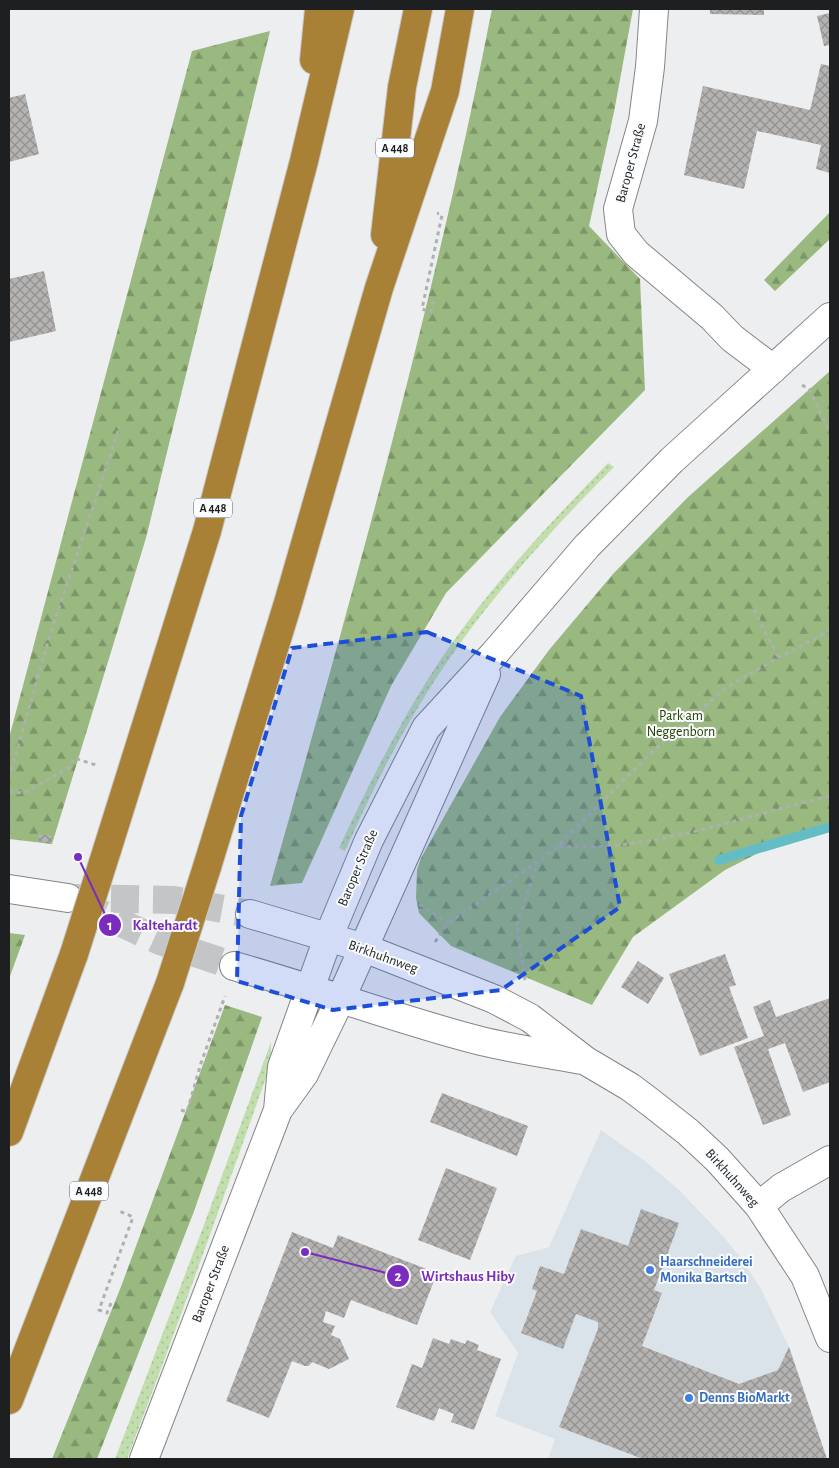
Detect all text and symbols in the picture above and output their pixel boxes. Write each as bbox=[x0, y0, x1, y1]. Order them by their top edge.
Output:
street label: Baroper Straße bbox=[614, 122, 648, 204]
road number: A 448 bbox=[376, 138, 414, 158]
road number: A 448 bbox=[194, 498, 232, 518]
park label: Park am Neggenborn bbox=[647, 709, 715, 739]
street label: Baroper Straße bbox=[336, 828, 380, 908]
callout: Kaltehardt bbox=[97, 910, 207, 940]
text: 1 bbox=[107, 918, 113, 933]
text: Kaltehardt bbox=[132, 918, 198, 933]
street label: Birkhuhnweg bbox=[346, 938, 420, 976]
street label: Birkhuhnweg bbox=[702, 1146, 762, 1210]
road number: A 448 bbox=[70, 1182, 108, 1200]
street label: Baroper Straße bbox=[190, 1243, 232, 1325]
place label: Haarschneiderei Monika Bartsch bbox=[660, 1255, 753, 1285]
callout: Wirtshaus Hiby bbox=[386, 1261, 524, 1291]
marker: Haarschneiderei Monika Bartsch bbox=[644, 1264, 656, 1276]
text: 2 bbox=[394, 1269, 402, 1284]
text: Wirtshaus Hiby bbox=[421, 1269, 515, 1284]
place label: Denns BioMarkt bbox=[699, 1391, 790, 1405]
marker: Denns BioMarkt bbox=[683, 1392, 695, 1404]

